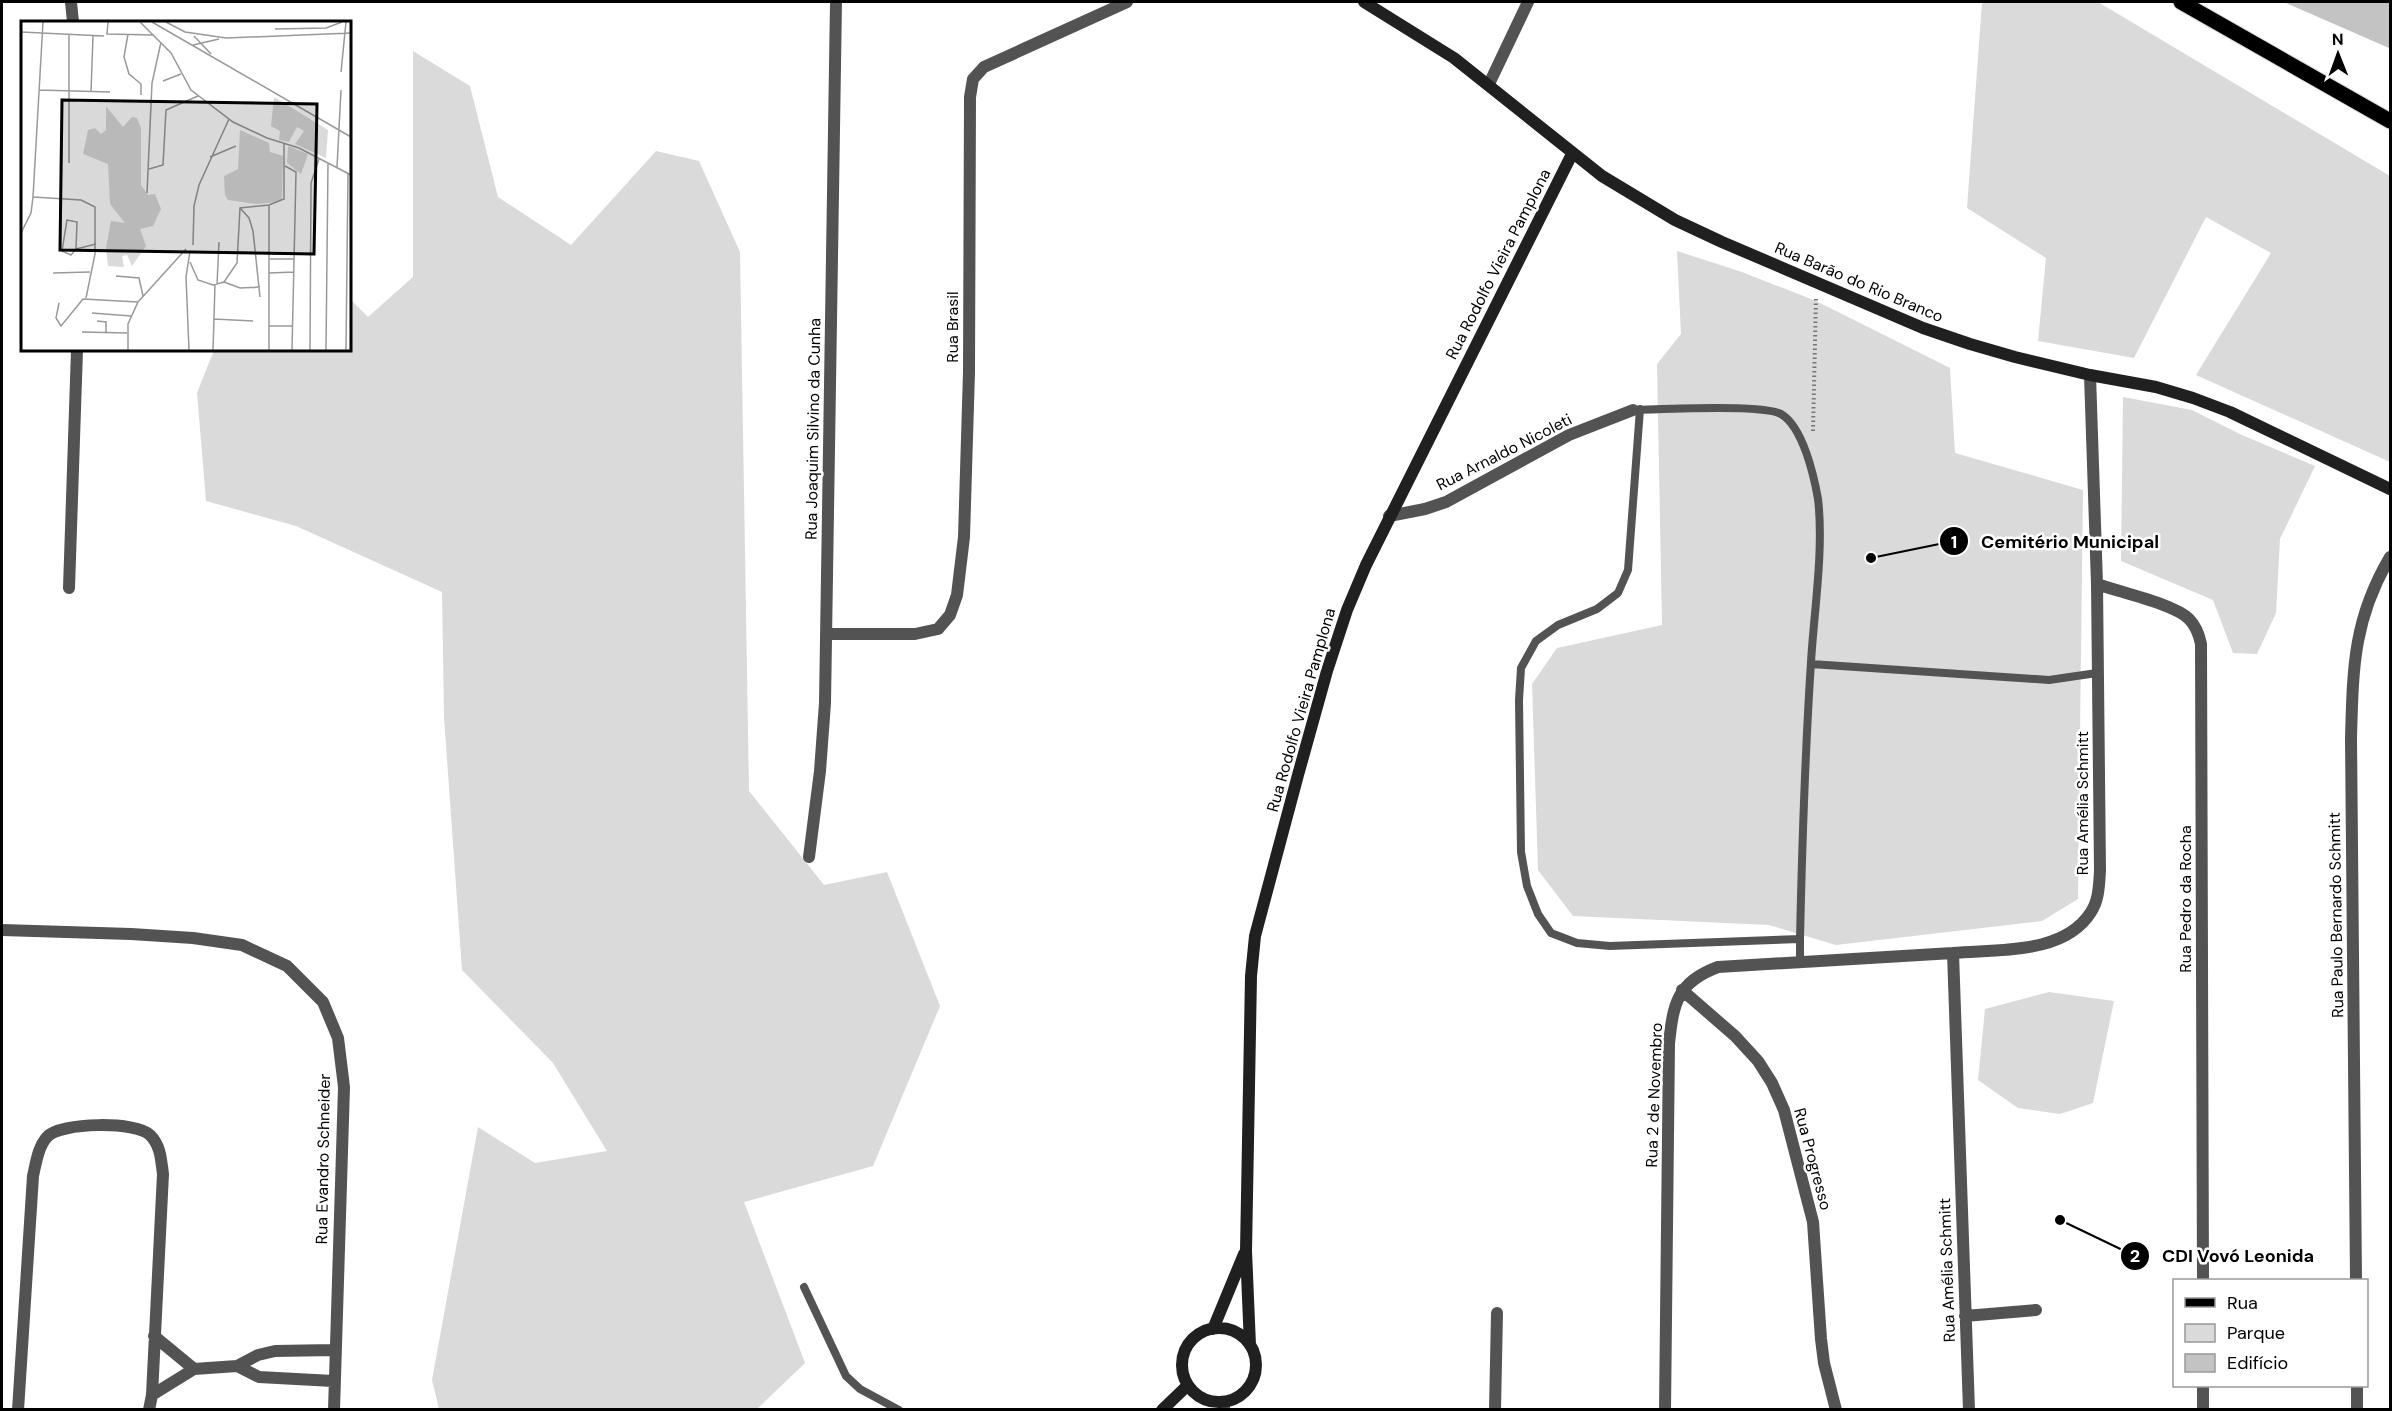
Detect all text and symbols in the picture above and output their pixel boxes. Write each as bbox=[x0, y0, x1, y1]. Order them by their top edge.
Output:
inset map bbox=[21, 21, 351, 351]
north arrow bbox=[2308, 24, 2368, 84]
text: N bbox=[2332, 29, 2344, 50]
street label: Rua Rodolfo Vieira Pamplona bbox=[1441, 165, 1555, 363]
street label: Rua Barão do Rio Branco bbox=[1771, 237, 1947, 327]
street label: Rua Brasil bbox=[942, 291, 963, 363]
street label: Rua Joaquim Silvino da Cunha bbox=[801, 318, 825, 540]
street label: Rua Arnaldo Nicoleti bbox=[1433, 409, 1575, 495]
callout: Cemitério Municipal bbox=[1939, 523, 2171, 559]
text: 1 bbox=[1951, 530, 1957, 554]
text: Cemitério Municipal bbox=[1981, 530, 2159, 554]
street label: Rua Rodolfo Vieira Pamplona bbox=[1262, 606, 1340, 814]
street label: Rua Amélia Schmitt bbox=[2072, 731, 2093, 875]
street label: Rua Paulo Bernardo Schmitt bbox=[2324, 812, 2348, 1018]
street label: Rua Pedro da Rocha bbox=[2175, 825, 2196, 973]
street label: Rua 2 de Novembro bbox=[1641, 1022, 1667, 1168]
street label: Rua Evandro Schneider bbox=[311, 1073, 335, 1245]
street label: Rua Progresso bbox=[1789, 1106, 1837, 1212]
street label: Rua Amélia Schmitt bbox=[1934, 1198, 1960, 1342]
callout: CDI Vovó Leonida bbox=[2120, 1238, 2326, 1274]
text: 2 bbox=[2130, 1244, 2140, 1268]
text: CDI Vovó Leonida bbox=[2162, 1244, 2314, 1268]
legend bbox=[2173, 1279, 2368, 1387]
text: Rua bbox=[2227, 1291, 2258, 1315]
text: Parque bbox=[2227, 1321, 2285, 1345]
text: Edifício bbox=[2227, 1351, 2288, 1375]

